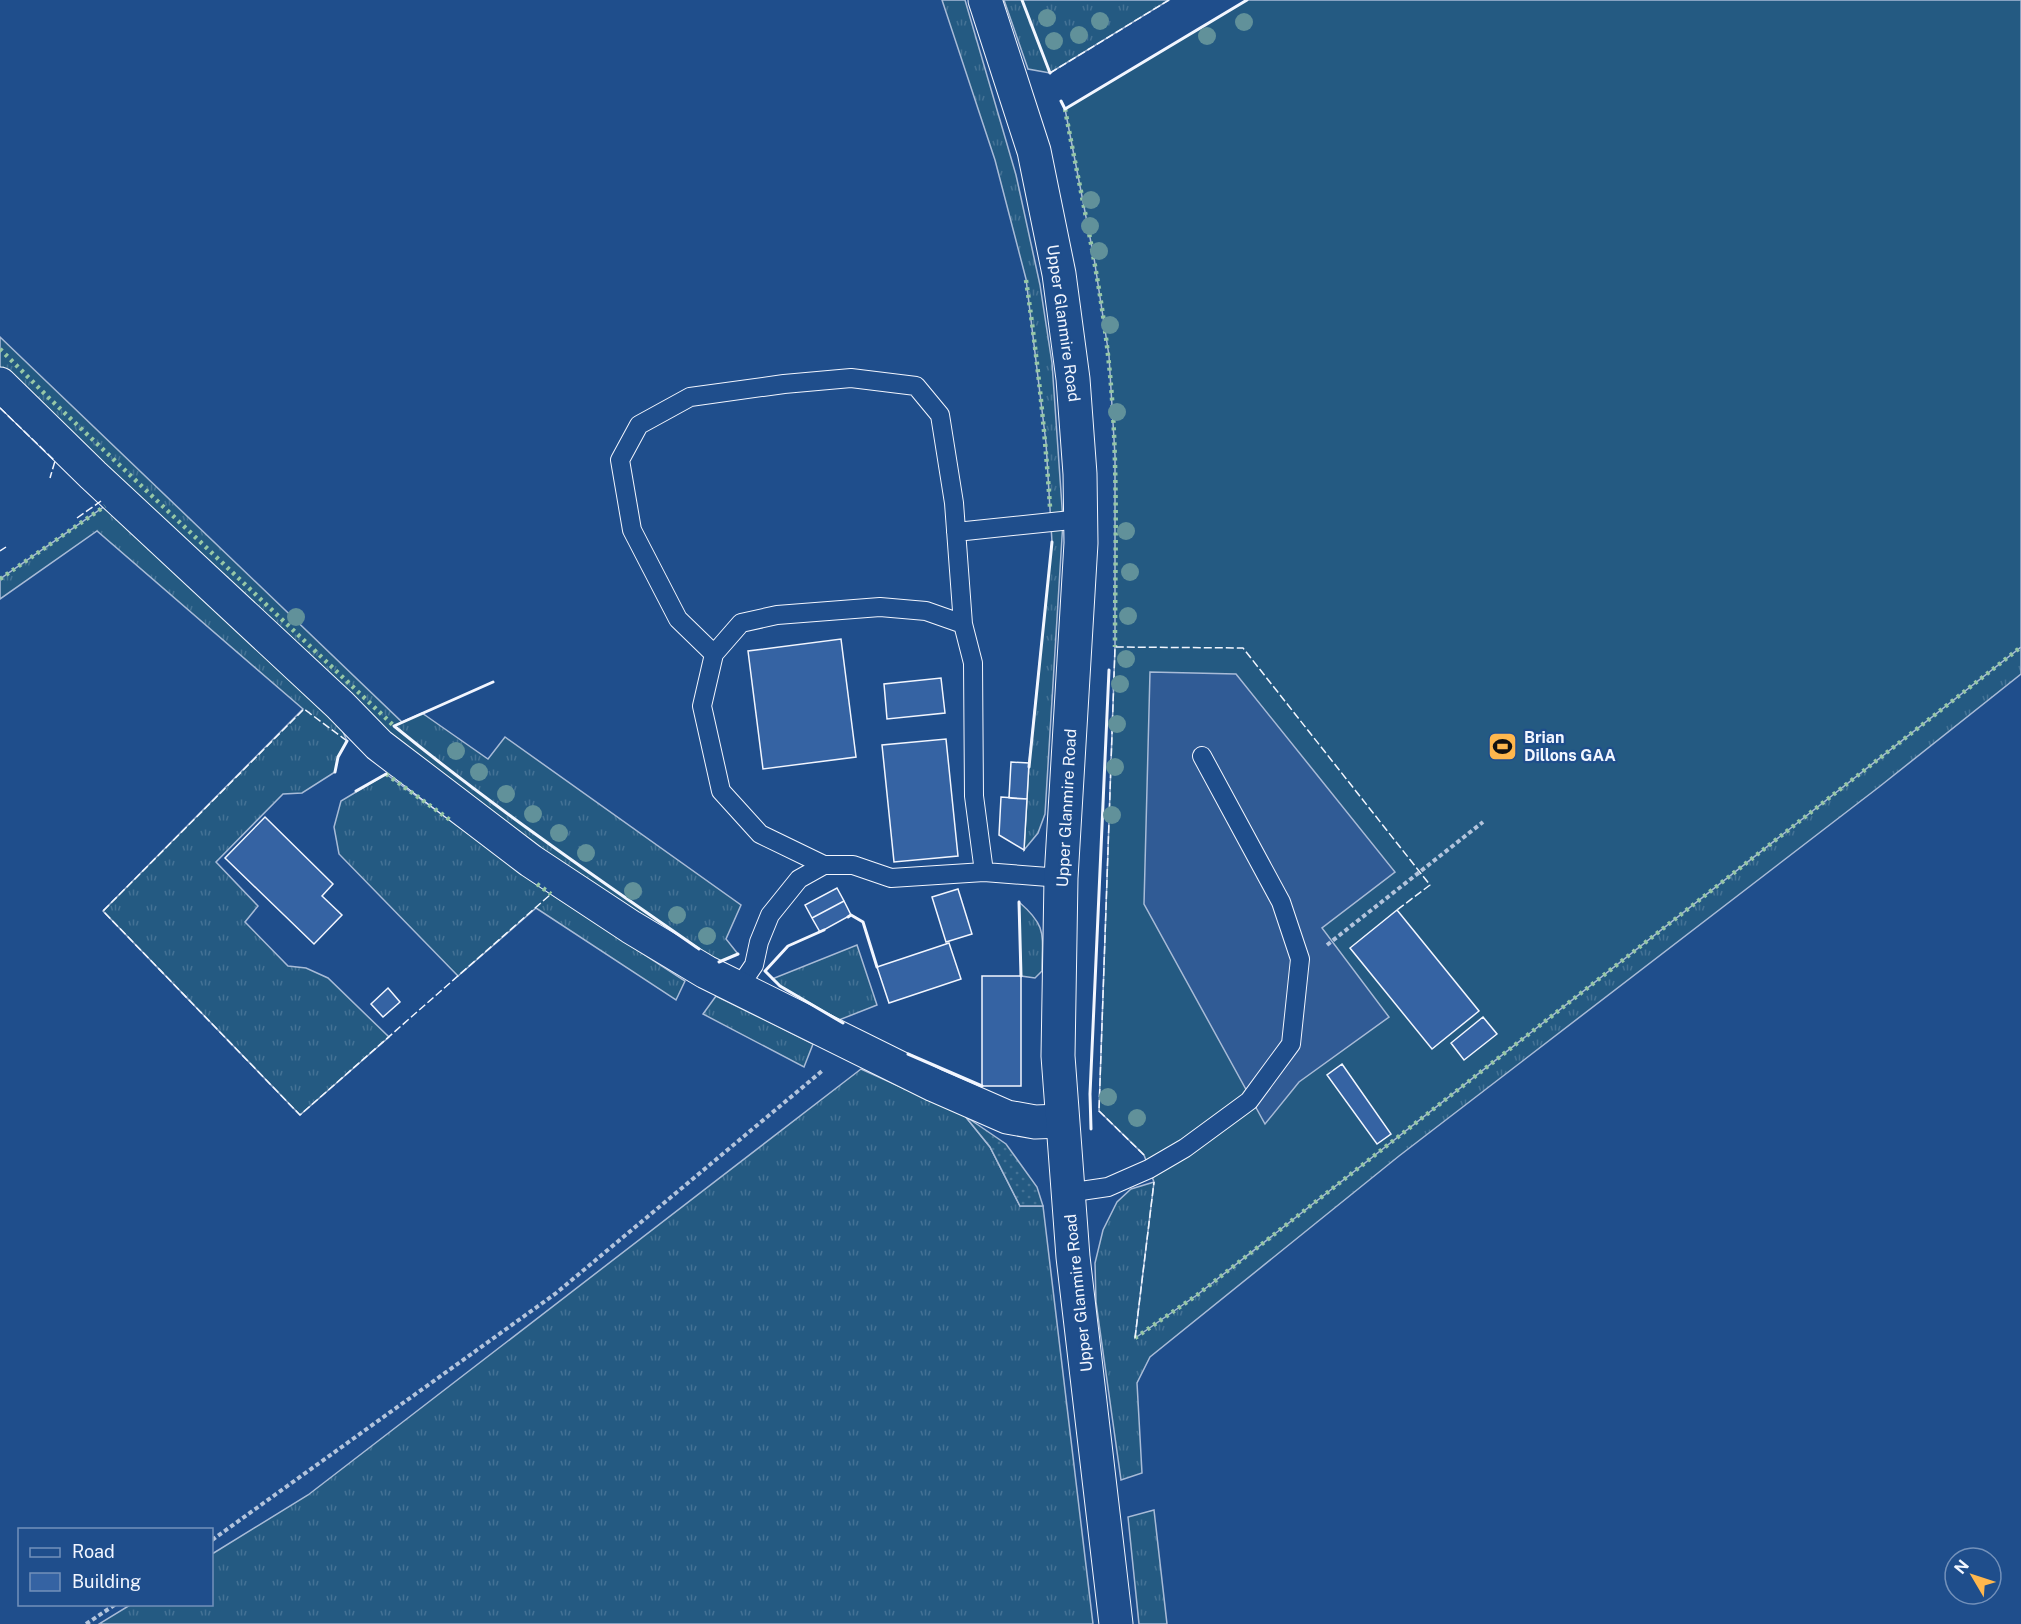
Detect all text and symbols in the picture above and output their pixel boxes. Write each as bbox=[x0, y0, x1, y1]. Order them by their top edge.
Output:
street label: Upper Glanmire Road bbox=[1043, 243, 1084, 403]
street label: Upper Glanmire Road bbox=[1053, 728, 1080, 888]
place label: Brian Dillons GAA bbox=[1524, 728, 1616, 765]
sports icon: Brian Dillons GAA bbox=[1487, 730, 1519, 762]
street label: Upper Glanmire Road bbox=[1061, 1213, 1096, 1373]
legend bbox=[18, 1528, 213, 1606]
text: Road bbox=[72, 1541, 115, 1562]
north arrow bbox=[1943, 1546, 2003, 1606]
text: N bbox=[1950, 1556, 1973, 1578]
text: Building bbox=[72, 1571, 141, 1592]

